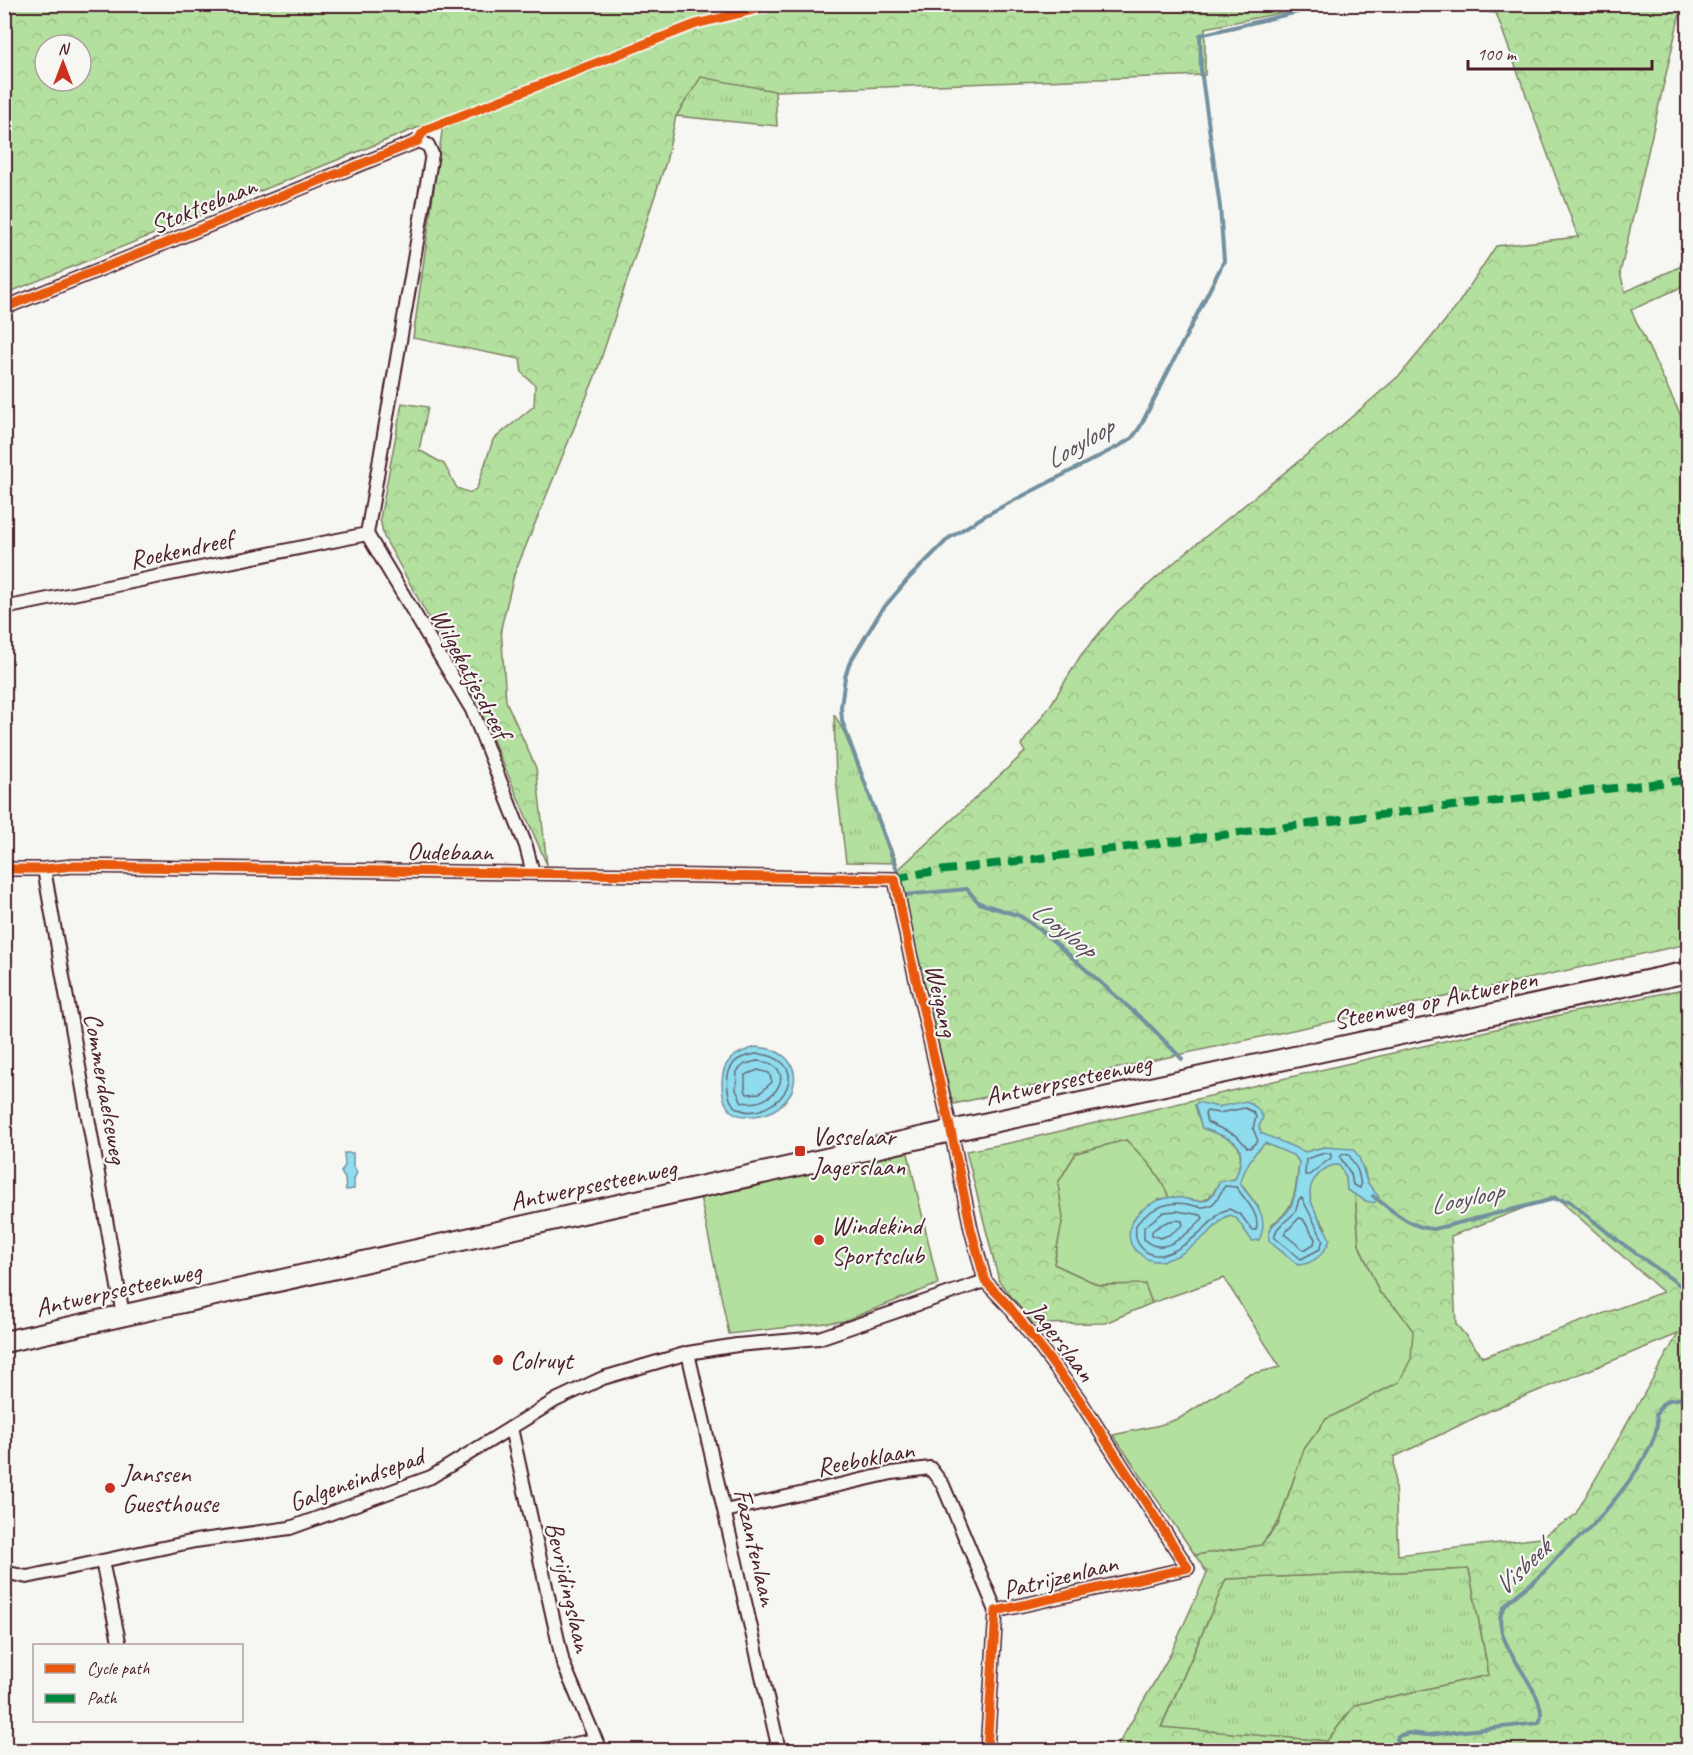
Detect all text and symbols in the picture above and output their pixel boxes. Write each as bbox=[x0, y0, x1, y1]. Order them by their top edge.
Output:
north arrow bbox=[33, 33, 93, 93]
scale bar bbox=[1468, 33, 1652, 71]
text: N bbox=[58, 39, 71, 59]
text: 100 m bbox=[1477, 43, 1518, 65]
street label: Stoktsebaan bbox=[145, 169, 262, 242]
water label: Looyloop bbox=[1039, 408, 1123, 476]
street label: Roekendreef bbox=[126, 521, 241, 577]
street label: Wilgekatjesdreef bbox=[423, 603, 521, 749]
street label: Oudebaan bbox=[407, 834, 495, 869]
water label: Looyloop bbox=[1025, 893, 1106, 967]
street label: Weigang bbox=[917, 961, 966, 1041]
street label: Steenweg op Antwerpen bbox=[1330, 962, 1540, 1037]
street label: Commerdaelseweg bbox=[76, 1010, 135, 1167]
street label: Antwerpsesteenweg bbox=[982, 1045, 1156, 1113]
place label: Vosselaar Jagerslaan bbox=[810, 1120, 905, 1183]
marker: Vosselaar Jagerslaan bbox=[793, 1144, 807, 1158]
street label: Antwerpsesteenweg bbox=[507, 1150, 681, 1218]
water label: Looyloop bbox=[1426, 1173, 1509, 1222]
place label: Windekind Sportsclub bbox=[831, 1209, 926, 1272]
marker: Windekind Sportsclub bbox=[812, 1233, 826, 1247]
street label: Antwerpsesteenweg bbox=[32, 1254, 206, 1325]
street label: Jagerslaan bbox=[1019, 1293, 1103, 1389]
place label: Colruyt bbox=[510, 1344, 575, 1377]
marker: Colruyt bbox=[491, 1353, 505, 1367]
street label: Reeboklaan bbox=[814, 1433, 918, 1484]
street label: Galgeneindsepad bbox=[284, 1439, 432, 1519]
place label: Janssen Guesthouse bbox=[120, 1457, 220, 1520]
marker: Janssen Guesthouse bbox=[103, 1481, 117, 1495]
street label: Fazantenlaan bbox=[726, 1485, 785, 1610]
street label: Bevrijdingslaan bbox=[537, 1519, 600, 1657]
water label: Visbeek bbox=[1486, 1528, 1561, 1602]
street label: Patrijzenlaan bbox=[999, 1546, 1122, 1607]
legend bbox=[33, 1644, 243, 1722]
text: Cycle path bbox=[87, 1657, 150, 1679]
text: Path bbox=[87, 1687, 117, 1709]

